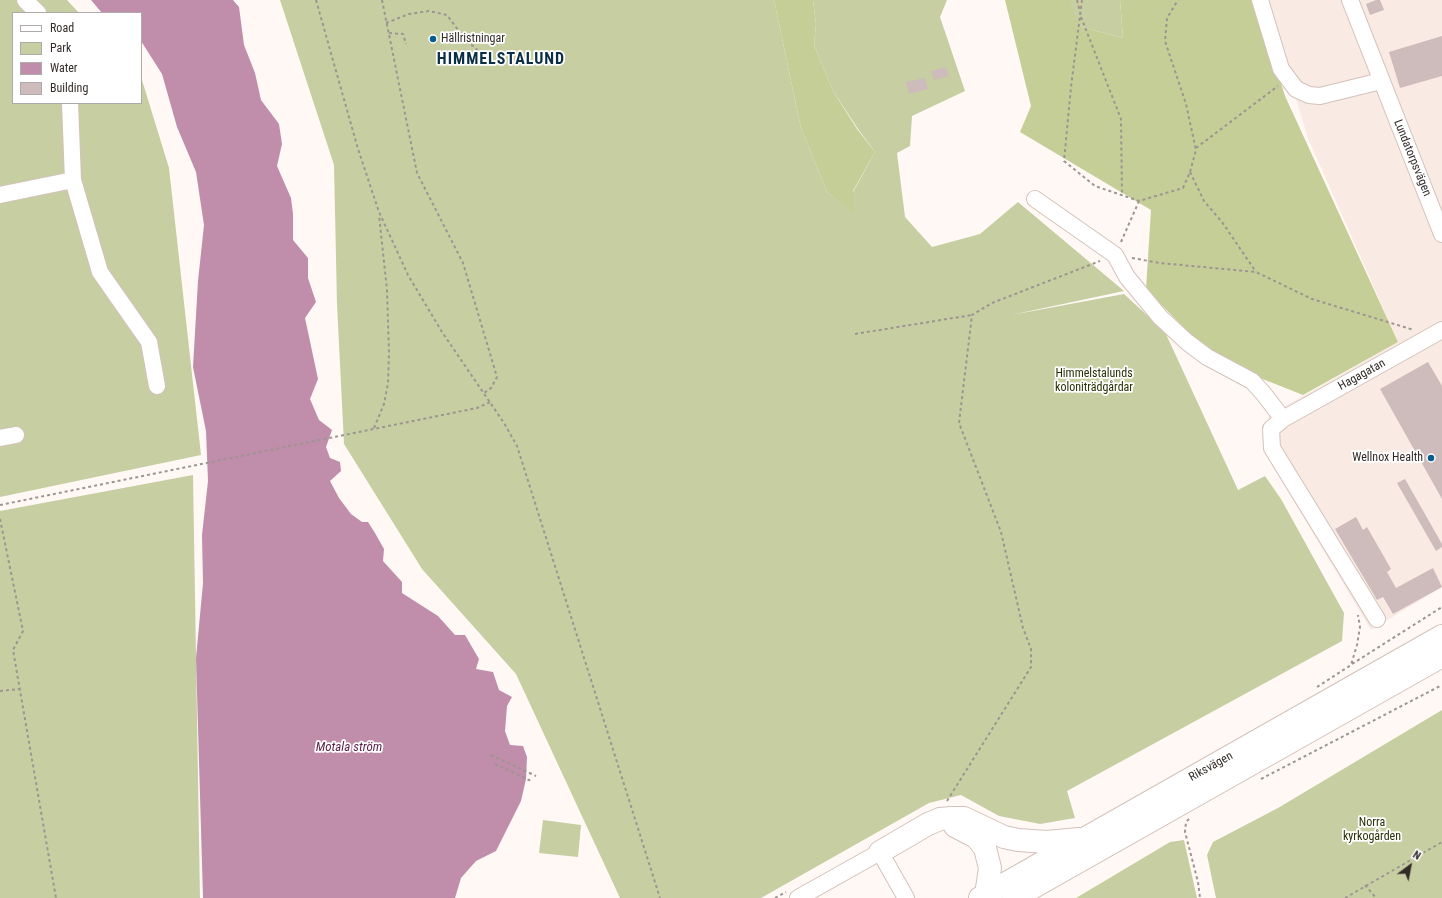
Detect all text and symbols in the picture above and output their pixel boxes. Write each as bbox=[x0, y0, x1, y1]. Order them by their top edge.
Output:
legend bbox=[12, 12, 142, 104]
text: Road bbox=[50, 21, 74, 35]
place label: Hällristningar bbox=[441, 32, 505, 46]
marker: Hällristningar bbox=[428, 34, 438, 44]
text: Park bbox=[50, 41, 71, 55]
district label: HIMMELSTALUND bbox=[437, 50, 565, 70]
text: Water bbox=[50, 61, 78, 75]
text: Building bbox=[50, 81, 88, 95]
street label: Lundatorpsvägen bbox=[1390, 118, 1434, 198]
street label: Hagagatan bbox=[1336, 356, 1388, 394]
park label: Himmelstalunds koloniträdgårdar bbox=[1055, 367, 1133, 395]
place label: Wellnox Health bbox=[1352, 451, 1423, 465]
marker: Wellnox Health bbox=[1426, 453, 1436, 463]
water label: Motala ström bbox=[316, 740, 382, 756]
street label: Riksvägen bbox=[1186, 749, 1236, 785]
park label: Norra kyrkogården bbox=[1343, 816, 1401, 844]
north arrow bbox=[1390, 846, 1430, 886]
text: N bbox=[1410, 848, 1423, 863]

